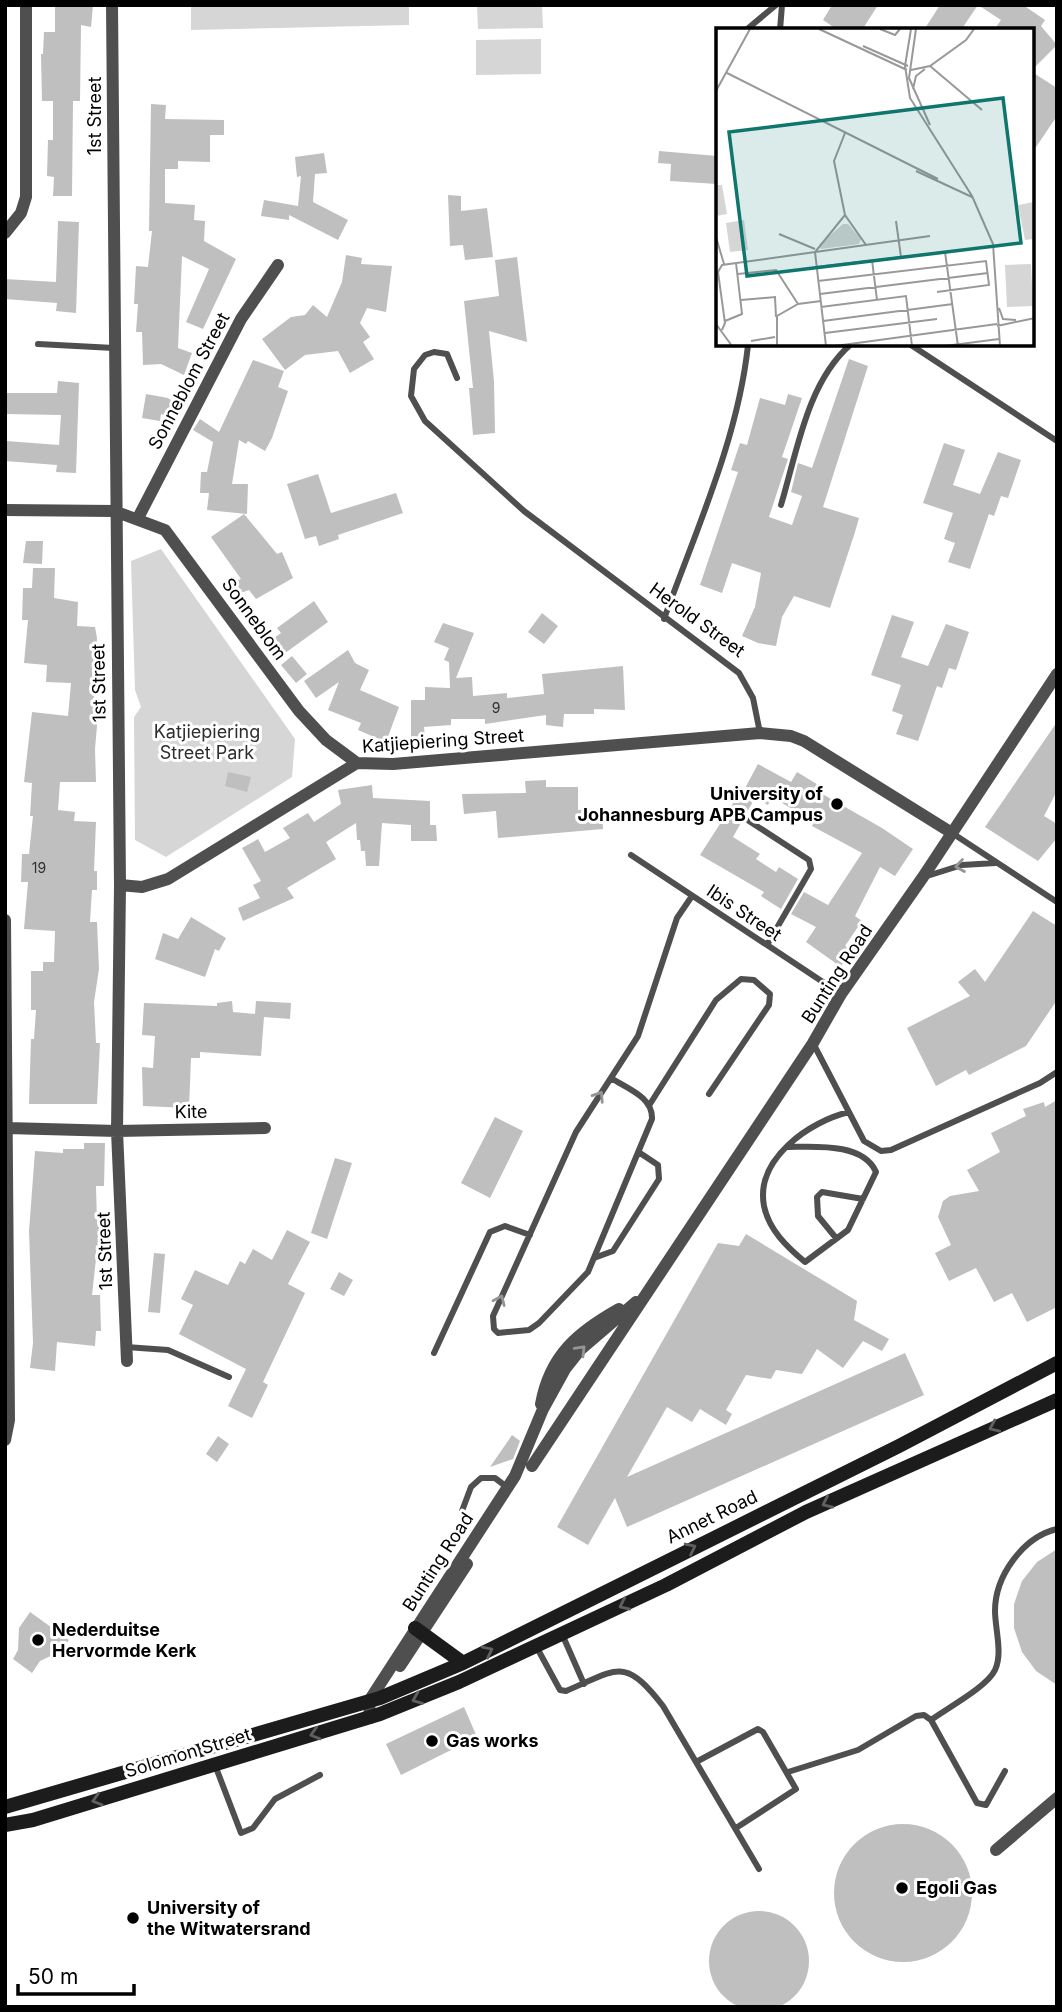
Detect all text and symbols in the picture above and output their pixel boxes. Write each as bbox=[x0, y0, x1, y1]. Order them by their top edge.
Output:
inset map bbox=[716, 28, 1034, 346]
street label: 1st Street bbox=[84, 77, 105, 155]
street label: Sonneblom Street bbox=[144, 309, 234, 453]
street label: Sonneblom bbox=[218, 574, 291, 664]
street label: Herold Street bbox=[646, 578, 749, 661]
street label: 1st Street bbox=[87, 643, 110, 722]
house number: 9 bbox=[492, 699, 500, 716]
park label: Katjiepiering Street Park bbox=[154, 721, 260, 763]
street label: Katjiepiering Street bbox=[361, 724, 525, 757]
place label: University of Johannesburg APB Campus bbox=[577, 783, 823, 825]
marker: University of Johannesburg APB Campus bbox=[829, 796, 845, 812]
house number: 19 bbox=[32, 859, 46, 876]
one-way arrow bbox=[954, 859, 966, 874]
street label: Ibis Street bbox=[703, 880, 786, 945]
street label: Bunting Road bbox=[797, 920, 876, 1027]
one-way arrow bbox=[591, 1090, 604, 1103]
street label: Kite bbox=[174, 1101, 208, 1122]
street label: 1st Street bbox=[93, 1211, 116, 1291]
one-way arrow bbox=[492, 1295, 506, 1307]
one-way arrow bbox=[572, 1345, 585, 1358]
one-way arrow bbox=[989, 1419, 1002, 1433]
street label: Annet Road bbox=[663, 1486, 761, 1548]
one-way arrow bbox=[822, 1494, 834, 1508]
street label: Bunting Road bbox=[398, 1508, 477, 1615]
one-way arrow bbox=[684, 1543, 696, 1557]
one-way arrow bbox=[619, 1597, 631, 1611]
place label: Nederduitse Hervormde Kerk bbox=[52, 1619, 197, 1661]
marker: Nederduitse Hervormde Kerk bbox=[30, 1632, 46, 1648]
one-way arrow bbox=[481, 1645, 493, 1659]
one-way arrow bbox=[411, 1691, 423, 1705]
street label: Solomon Street bbox=[122, 1723, 253, 1782]
one-way arrow bbox=[309, 1726, 321, 1741]
place label: Gas works bbox=[446, 1730, 539, 1751]
marker: Gas works bbox=[424, 1733, 440, 1749]
one-way arrow bbox=[92, 1792, 104, 1807]
place label: Egoli Gas bbox=[916, 1877, 997, 1898]
marker: Egoli Gas bbox=[894, 1880, 910, 1896]
place label: University of the Witwatersrand bbox=[147, 1897, 311, 1939]
marker: University of the Witwatersrand bbox=[125, 1910, 141, 1926]
scale bar bbox=[18, 1952, 133, 1996]
text: 50 m bbox=[28, 1964, 78, 1989]

